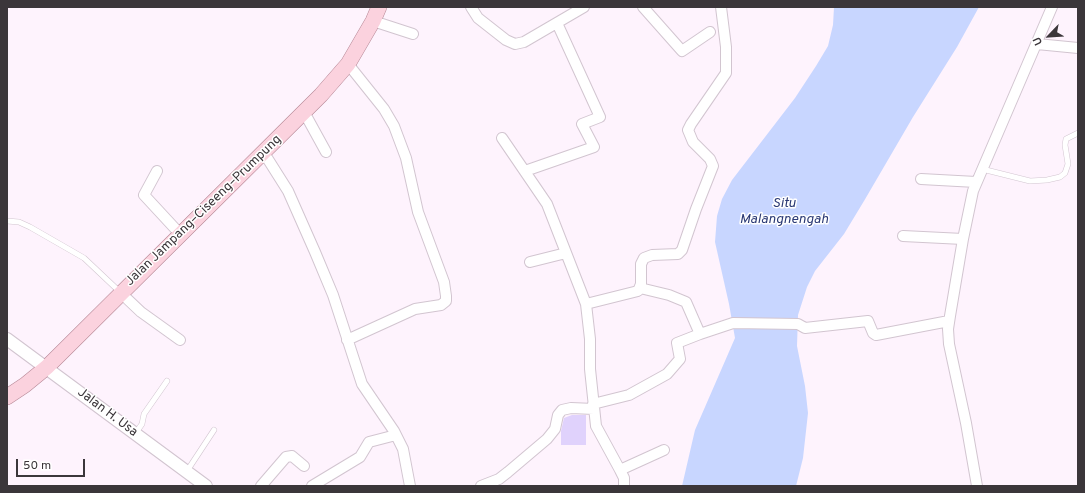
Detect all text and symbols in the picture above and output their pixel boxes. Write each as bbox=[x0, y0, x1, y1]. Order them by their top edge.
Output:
north arrow bbox=[1029, 16, 1069, 56]
text: U bbox=[1030, 35, 1046, 48]
street label: Jalan Jampang–Ciseeng–Prumpung bbox=[123, 132, 285, 290]
water label: Situ Malangnengah bbox=[740, 196, 828, 228]
street label: Jalan H. Usa bbox=[74, 385, 140, 441]
scale bar bbox=[18, 451, 87, 477]
text: 50 m bbox=[23, 458, 51, 474]

